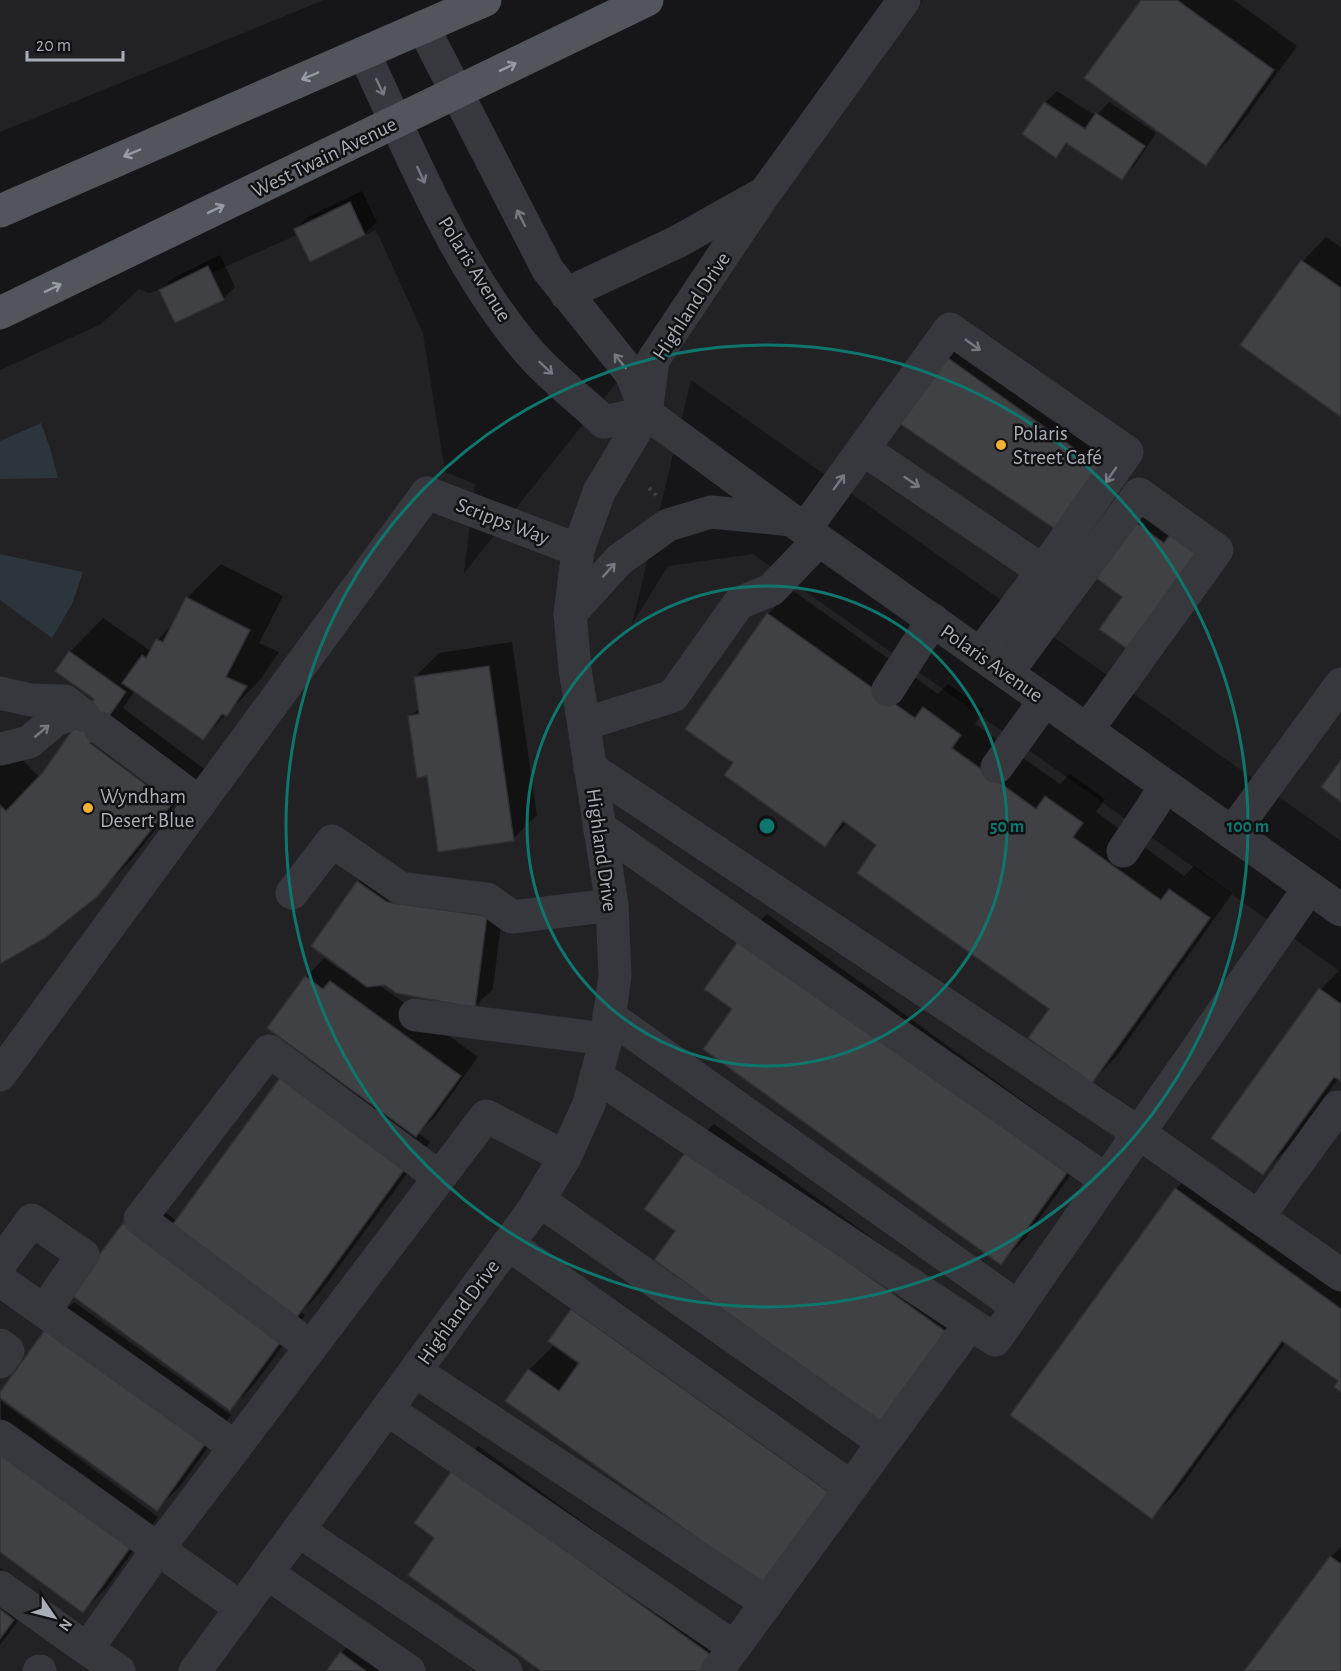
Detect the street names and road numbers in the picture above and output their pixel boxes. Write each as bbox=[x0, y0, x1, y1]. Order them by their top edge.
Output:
street label: West Twain Avenue bbox=[248, 113, 400, 202]
street label: Polaris Avenue bbox=[434, 213, 515, 325]
street label: Highland Drive bbox=[649, 248, 734, 364]
street label: Scripps Way bbox=[453, 494, 552, 549]
street label: Polaris Avenue bbox=[937, 621, 1047, 706]
street label: Highland Drive bbox=[582, 787, 621, 913]
street label: Highland Drive bbox=[413, 1256, 503, 1369]

